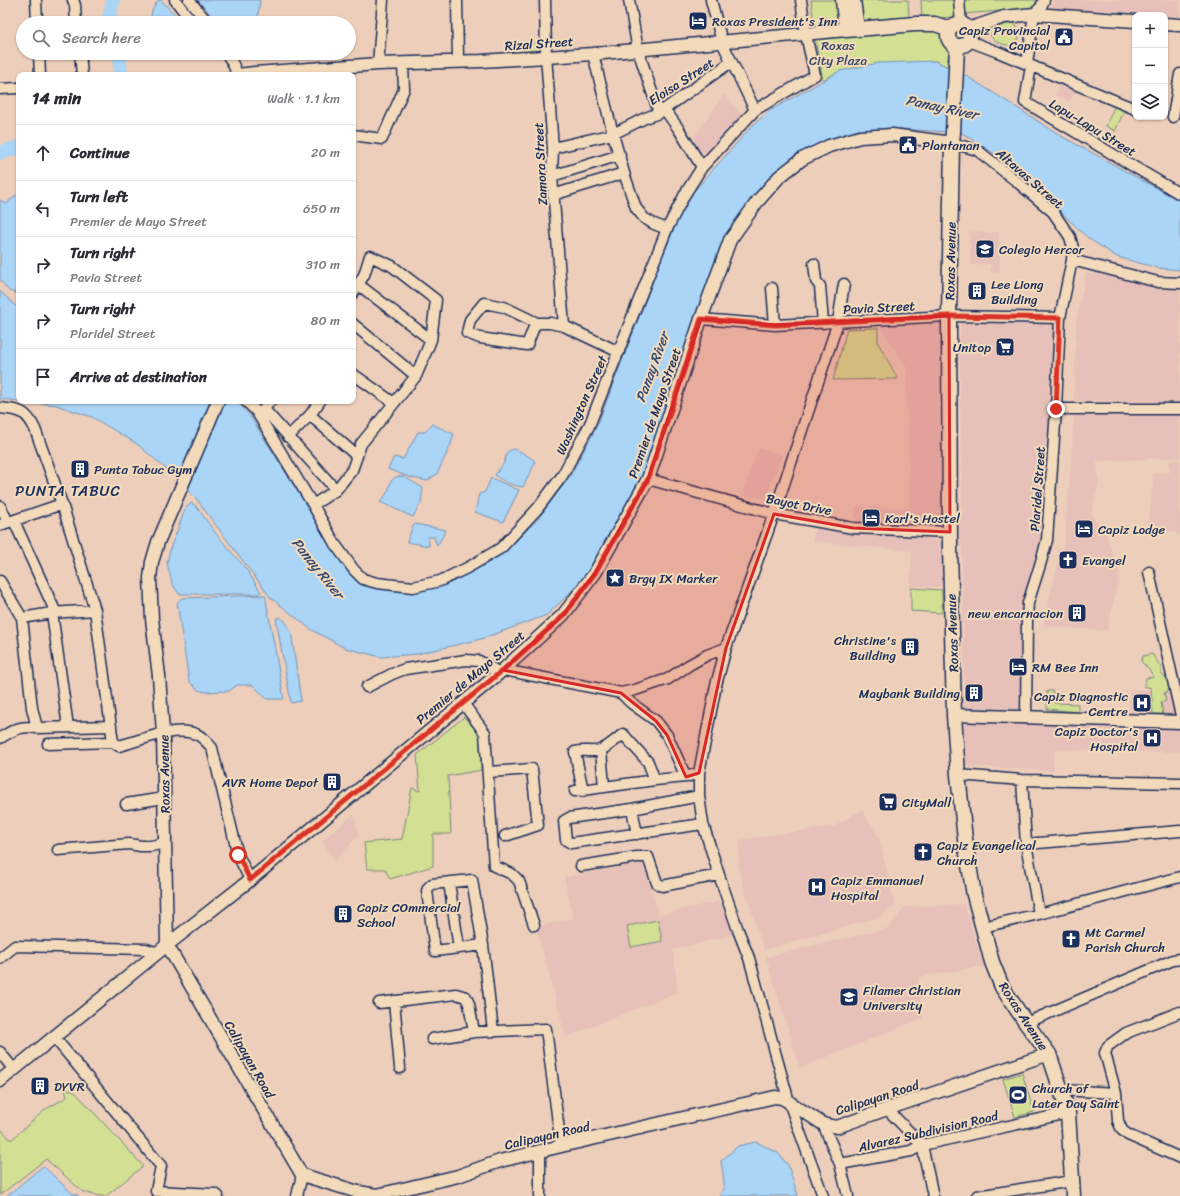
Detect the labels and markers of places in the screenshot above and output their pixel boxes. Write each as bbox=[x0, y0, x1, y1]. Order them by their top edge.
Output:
hotel icon: Roxas President's Inn bbox=[687, 10, 709, 32]
place label: Roxas President's Inn bbox=[712, 10, 838, 33]
place label: Capiz Provincial Capitol bbox=[959, 19, 1050, 57]
public building icon: Capiz Provincial Capitol bbox=[1053, 26, 1075, 48]
public building icon: Plantanan bbox=[897, 134, 919, 156]
place label: Plantanan bbox=[922, 134, 979, 157]
school or university icon: Colegio Hercor bbox=[974, 238, 996, 260]
place label: Colegio Hercor bbox=[999, 238, 1084, 261]
place label: Lee Liong Building bbox=[991, 273, 1044, 311]
building icon: Lee Liong Building bbox=[966, 280, 988, 302]
place label: Unitop bbox=[953, 336, 991, 359]
supermarket icon: Unitop bbox=[994, 336, 1016, 358]
building icon: Punta Tabuc Gym bbox=[69, 458, 91, 480]
place label: Punta Tabuc Gym bbox=[94, 458, 192, 481]
hotel icon: Karl's Hostel bbox=[860, 507, 882, 529]
place label: Karl's Hostel bbox=[885, 507, 960, 530]
hotel icon: Capiz Lodge bbox=[1073, 518, 1095, 540]
place label: Capiz Lodge bbox=[1098, 518, 1166, 541]
church icon: Evangel bbox=[1057, 549, 1079, 571]
place label: Evangel bbox=[1082, 549, 1126, 572]
place icon: Brgy IX Marker bbox=[604, 567, 626, 589]
place label: Brgy IX Marker bbox=[629, 567, 718, 590]
place label: new encarnacion bbox=[968, 602, 1063, 625]
building icon: new encarnacion bbox=[1066, 602, 1088, 624]
place label: Christine's Building bbox=[834, 629, 897, 667]
building icon: Christine's Building bbox=[899, 636, 921, 658]
hotel icon: RM Bee Inn bbox=[1007, 656, 1029, 678]
place label: RM Bee Inn bbox=[1032, 656, 1099, 679]
place label: Maybank Building bbox=[859, 682, 960, 705]
building icon: Maybank Building bbox=[963, 682, 985, 704]
place label: Capiz Diagnostic Centre bbox=[1034, 685, 1129, 723]
hospital icon: Capiz Diagnostic Centre bbox=[1131, 692, 1153, 714]
place label: Capiz Doctor's Hospital bbox=[1055, 720, 1139, 758]
hospital icon: Capiz Doctor's Hospital bbox=[1141, 727, 1163, 749]
place label: AVR Home Depot bbox=[221, 771, 319, 794]
building icon: AVR Home Depot bbox=[321, 771, 343, 793]
supermarket icon: CityMall bbox=[877, 791, 899, 813]
place label: CityMall bbox=[902, 791, 951, 814]
place label: Capiz Evangelical Church bbox=[937, 834, 1036, 872]
church icon: Capiz Evangelical Church bbox=[912, 841, 934, 863]
place label: Capiz Emmanuel Hospital bbox=[831, 869, 924, 907]
hospital icon: Capiz Emmanuel Hospital bbox=[806, 876, 828, 898]
place label: Capiz COmmercial School bbox=[357, 896, 461, 934]
building icon: Capiz COmmercial School bbox=[332, 903, 354, 925]
place label: Mt Carmel Parish Church bbox=[1085, 921, 1165, 959]
church icon: Mt Carmel Parish Church bbox=[1060, 928, 1082, 950]
place label: Filamer Christian University bbox=[863, 979, 961, 1017]
school or university icon: Filamer Christian University bbox=[838, 986, 860, 1008]
building icon: DYVR bbox=[29, 1075, 51, 1097]
place label: DYVR bbox=[54, 1075, 85, 1098]
place label: Church of Later Day Saint bbox=[1032, 1077, 1120, 1115]
sports icon: Church of Later Day Saint bbox=[1007, 1084, 1029, 1106]

